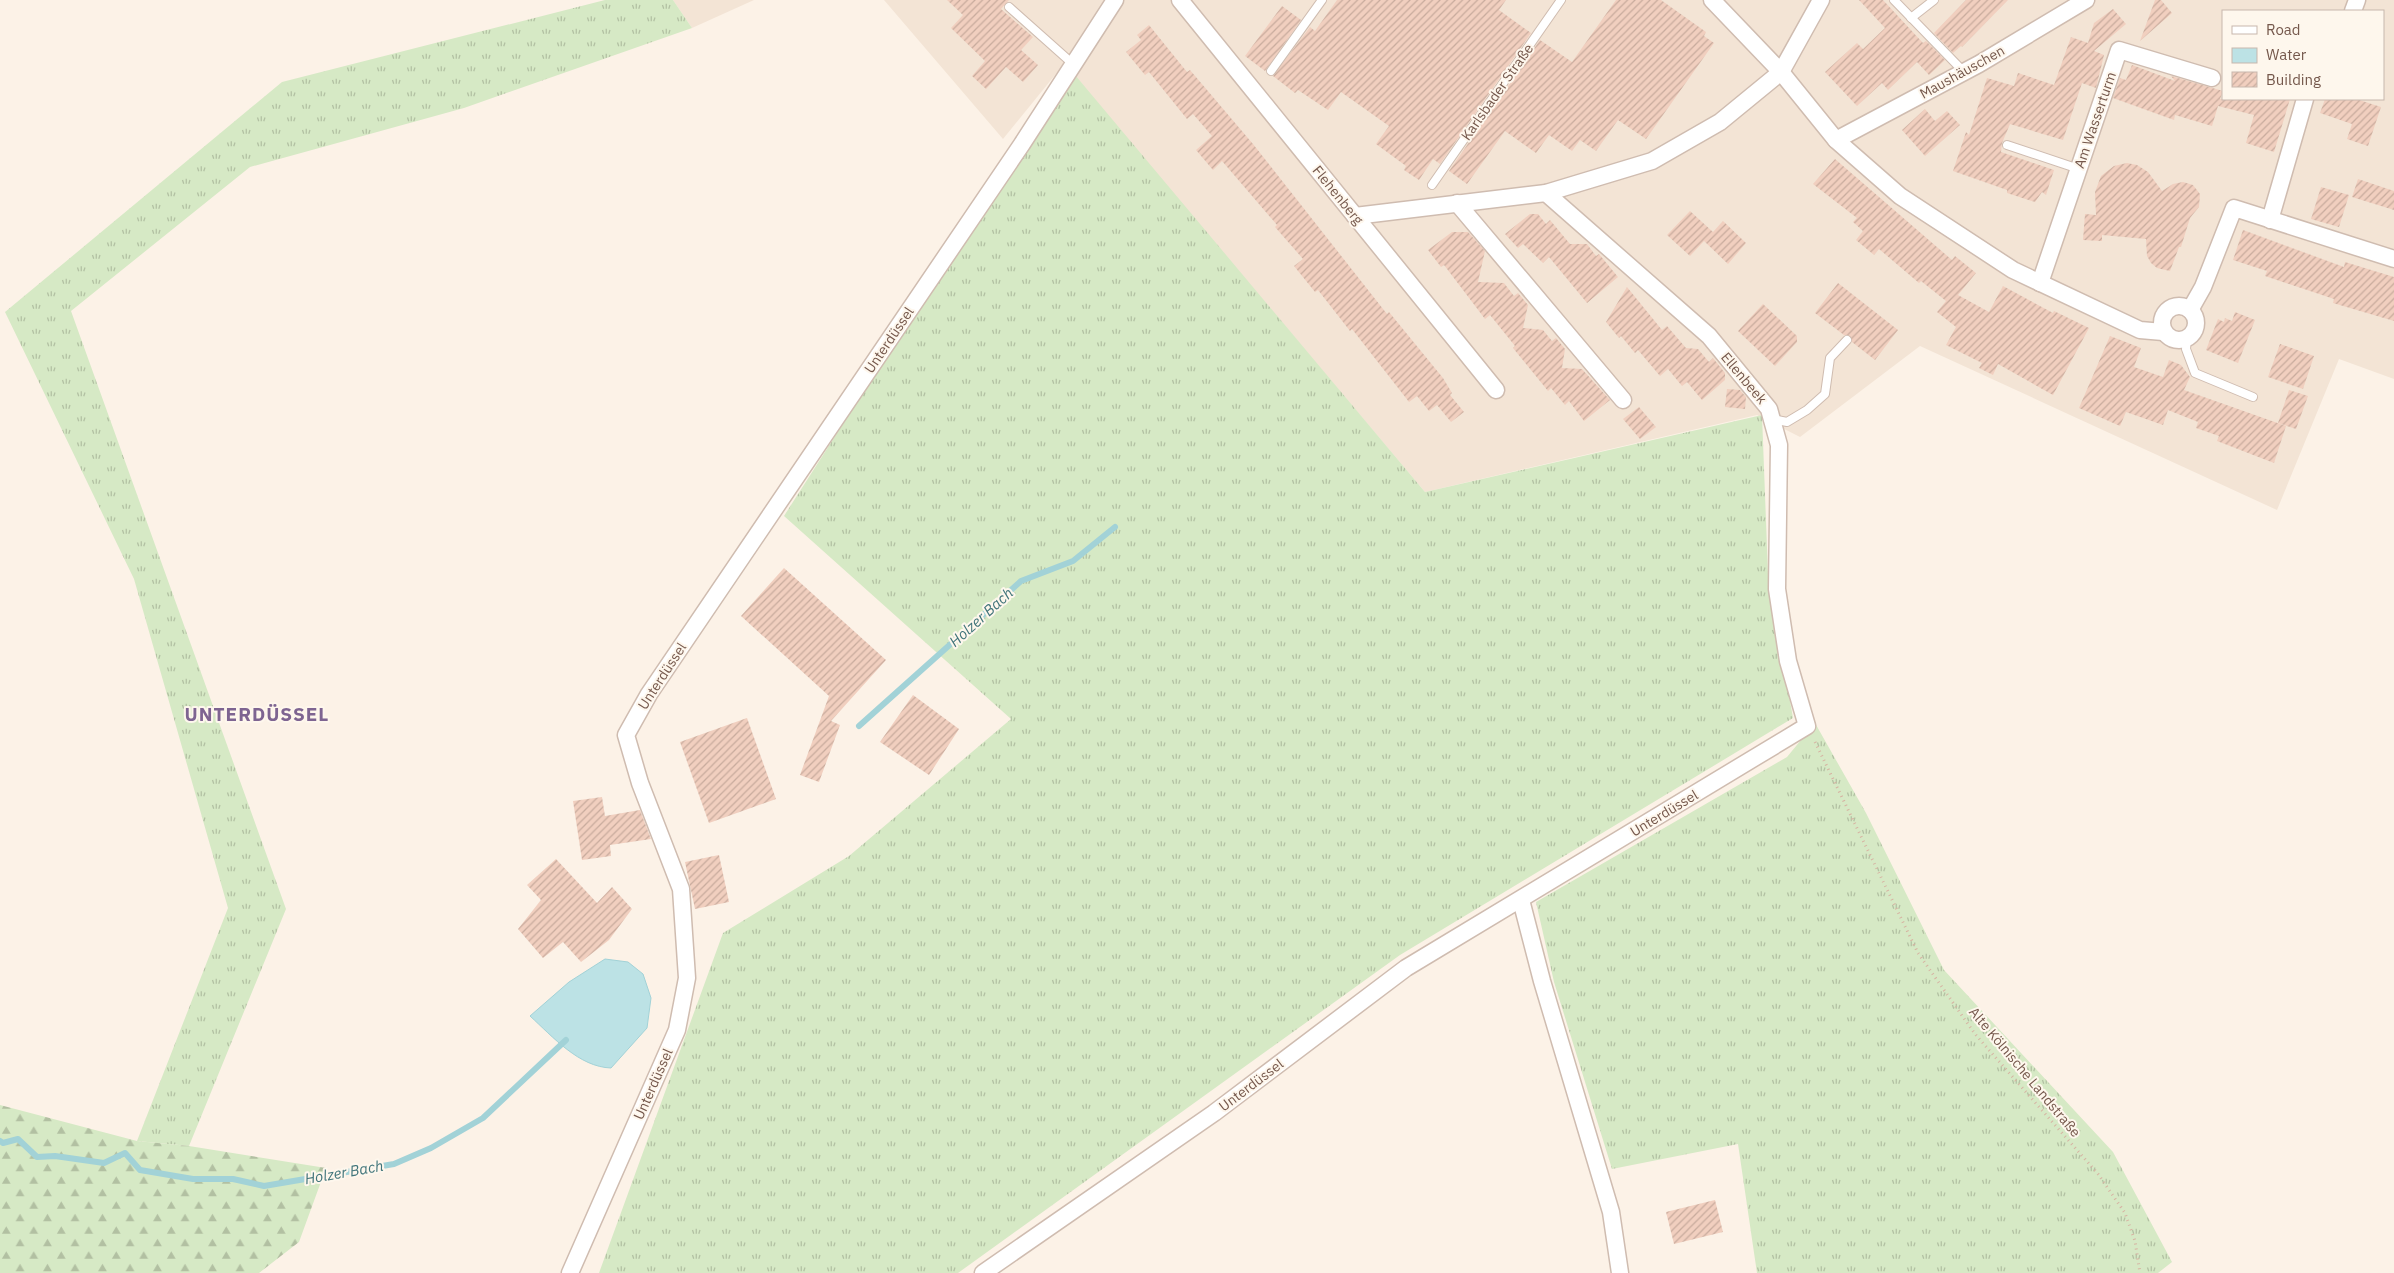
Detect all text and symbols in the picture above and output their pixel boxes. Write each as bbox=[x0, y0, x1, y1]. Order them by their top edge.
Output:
legend bbox=[2222, 10, 2384, 100]
text: Road bbox=[2266, 20, 2301, 39]
street label: Karlsbader Straße bbox=[1457, 40, 1537, 144]
street label: Maushäuschen bbox=[1916, 41, 2008, 103]
text: Water bbox=[2266, 45, 2307, 64]
street label: Am Wasserturm bbox=[2070, 69, 2120, 171]
text: Building bbox=[2266, 70, 2321, 89]
street label: Flehenberg bbox=[1309, 162, 1368, 229]
street label: Unterdüssel bbox=[860, 303, 918, 377]
street label: Ellenbeek bbox=[1717, 348, 1771, 408]
water label: Holzer Bach bbox=[945, 583, 1017, 651]
street label: Unterdüssel bbox=[634, 639, 690, 713]
district label: UNTERDÜSSEL bbox=[185, 702, 329, 726]
street label: Unterdüssel bbox=[1627, 786, 1701, 840]
street label: Alte Kölnische Landstraße bbox=[1965, 1003, 2085, 1141]
street label: Unterdüssel bbox=[629, 1045, 677, 1122]
street label: Unterdüssel bbox=[1215, 1055, 1287, 1115]
water label: Holzer Bach bbox=[303, 1156, 385, 1188]

